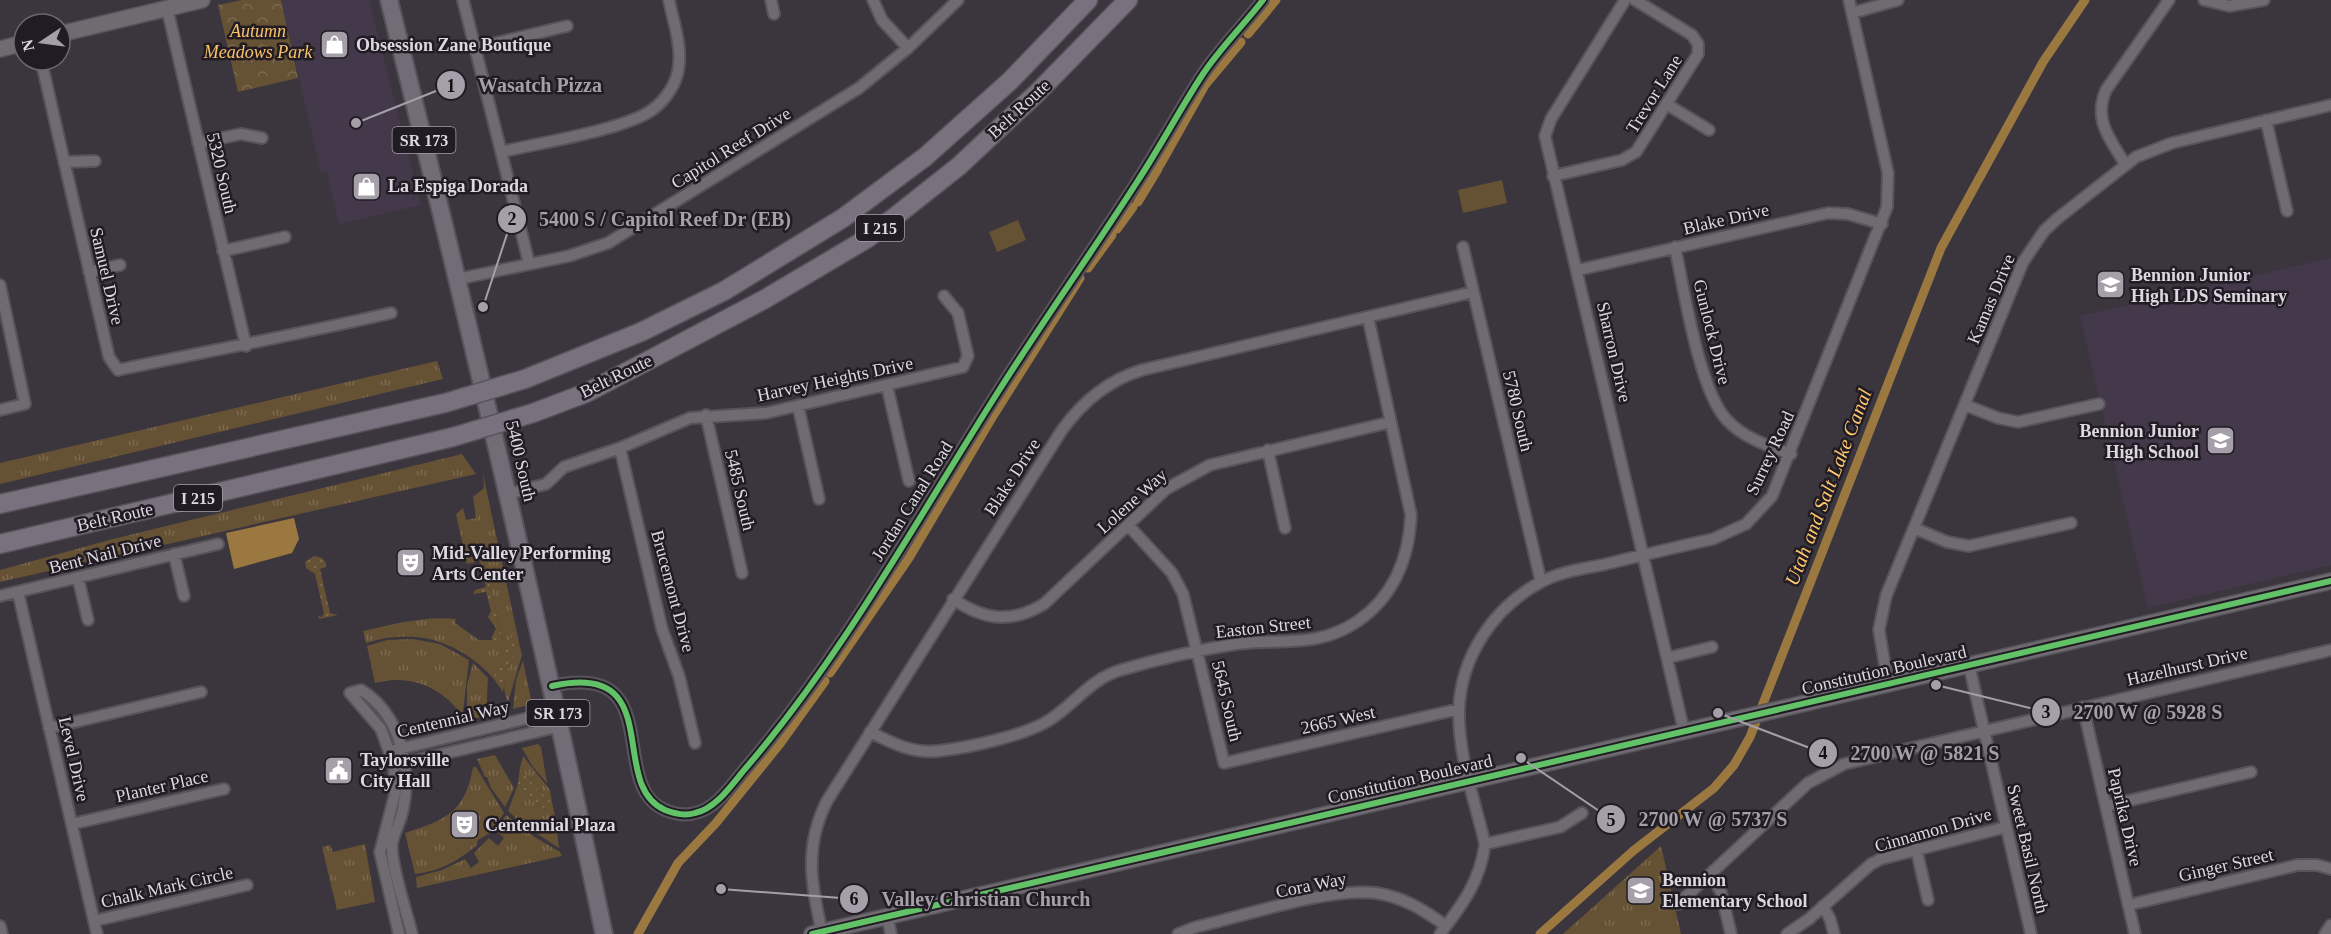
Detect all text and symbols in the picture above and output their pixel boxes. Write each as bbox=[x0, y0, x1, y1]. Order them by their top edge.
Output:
north arrow bbox=[12, 12, 72, 72]
park label: Autumn Meadows Park bbox=[203, 21, 313, 62]
shop icon: Obsession Zane Boutique bbox=[319, 29, 351, 61]
place label: Obsession Zane Boutique bbox=[356, 35, 551, 55]
text: N bbox=[18, 37, 37, 53]
street label: Trevor Lane bbox=[1622, 51, 1686, 137]
callout: Wasatch Pizza bbox=[436, 66, 614, 104]
text: Wasatch Pizza bbox=[478, 74, 602, 96]
street label: Belt Route bbox=[984, 75, 1054, 143]
text: 1 bbox=[447, 76, 456, 96]
street label: Capitol Reef Drive bbox=[668, 103, 794, 193]
road number: SR 173 bbox=[392, 127, 456, 153]
street label: 5320 South bbox=[203, 131, 241, 215]
shop icon: La Espiga Dorada bbox=[351, 170, 383, 202]
place label: La Espiga Dorada bbox=[388, 176, 528, 196]
street label: Blake Drive bbox=[1681, 199, 1771, 239]
callout: 5400 S / Capitol Reef Dr (EB) bbox=[497, 200, 803, 238]
text: 5400 S / Capitol Reef Dr (EB) bbox=[539, 208, 791, 231]
text: 2 bbox=[508, 209, 517, 229]
road number: I 215 bbox=[856, 215, 904, 241]
street label: Samuel Drive bbox=[86, 225, 128, 327]
street label: Kamas Drive bbox=[1963, 251, 2019, 347]
place label: Bennion Junior High LDS Seminary bbox=[2131, 265, 2287, 306]
school or university icon: Bennion Junior High LDS Seminary bbox=[2094, 269, 2126, 301]
street label: Gunlock Drive bbox=[1689, 277, 1735, 387]
street label: Sharron Drive bbox=[1593, 300, 1635, 404]
street label: Belt Route bbox=[577, 350, 655, 402]
street label: Harvey Heights Drive bbox=[755, 353, 915, 405]
street label: 5780 South bbox=[1499, 369, 1537, 453]
water label: Utah and Salt Lake Canal bbox=[1780, 385, 1876, 588]
street label: Surrey Road bbox=[1742, 408, 1798, 498]
street label: 5400 South bbox=[502, 419, 540, 503]
place label: Bennion Junior High School bbox=[2079, 421, 2199, 462]
school or university icon: Bennion Junior High School bbox=[2204, 425, 2236, 457]
street label: Blake Drive bbox=[980, 435, 1044, 519]
street label: Jordan Canal Road bbox=[867, 438, 957, 564]
street label: 5485 South bbox=[721, 448, 759, 532]
street label: Lolene Way bbox=[1093, 465, 1171, 537]
road number: I 215 bbox=[174, 485, 222, 511]
street label: Belt Route bbox=[75, 499, 155, 535]
street label: Brucemont Drive bbox=[647, 528, 699, 654]
street label: Bent Nail Drive bbox=[47, 530, 163, 578]
place label: Mid-Valley Performing Arts Center bbox=[432, 543, 611, 584]
theatre icon: Mid-Valley Performing Arts Center bbox=[395, 547, 427, 579]
street label: Easton Street bbox=[1214, 612, 1312, 642]
street label: Constitution Boulevard bbox=[1800, 641, 1968, 699]
street label: Hazelhurst Drive bbox=[2125, 642, 2249, 690]
street label: 5645 South bbox=[1208, 659, 1246, 743]
callout: 2700 W @ 5928 S bbox=[2031, 693, 2235, 731]
street label: Centennial Way bbox=[395, 696, 511, 742]
road number: SR 173 bbox=[526, 700, 590, 726]
text: 2700 W @ 5928 S bbox=[2073, 701, 2223, 724]
street label: 2665 West bbox=[1299, 702, 1377, 738]
text: 3 bbox=[2042, 702, 2051, 722]
street label: Level Drive bbox=[55, 715, 93, 803]
callout: 2700 W @ 5821 S bbox=[1808, 734, 2012, 772]
text: 2700 W @ 5821 S bbox=[1850, 742, 2000, 765]
text: 4 bbox=[1819, 743, 1828, 763]
place label: Taylorsville City Hall bbox=[360, 750, 449, 791]
street label: Constitution Boulevard bbox=[1326, 750, 1494, 808]
public building icon: Taylorsville City Hall bbox=[323, 754, 355, 786]
street label: Planter Place bbox=[114, 766, 210, 806]
street label: Paprika Drive bbox=[2104, 766, 2146, 868]
street label: Sweet Basil North bbox=[2003, 782, 2053, 916]
callout: 2700 W @ 5737 S bbox=[1596, 800, 1800, 838]
street label: Cinnamon Drive bbox=[1872, 804, 1994, 856]
text: 2700 W @ 5737 S bbox=[1638, 808, 1788, 831]
theatre icon: Centennial Plaza bbox=[448, 809, 480, 841]
text: 5 bbox=[1607, 810, 1616, 830]
place label: Centennial Plaza bbox=[485, 815, 616, 835]
street label: Ginger Street bbox=[2177, 844, 2275, 886]
street label: Chalk Mark Circle bbox=[99, 862, 235, 912]
street label: Cora Way bbox=[1274, 868, 1348, 902]
place label: Bennion Elementary School bbox=[1662, 870, 1808, 911]
school or university icon: Bennion Elementary School bbox=[1625, 874, 1657, 906]
callout: Valley Christian Church bbox=[839, 880, 1102, 918]
text: Valley Christian Church bbox=[882, 888, 1090, 911]
text: 6 bbox=[850, 889, 859, 909]

